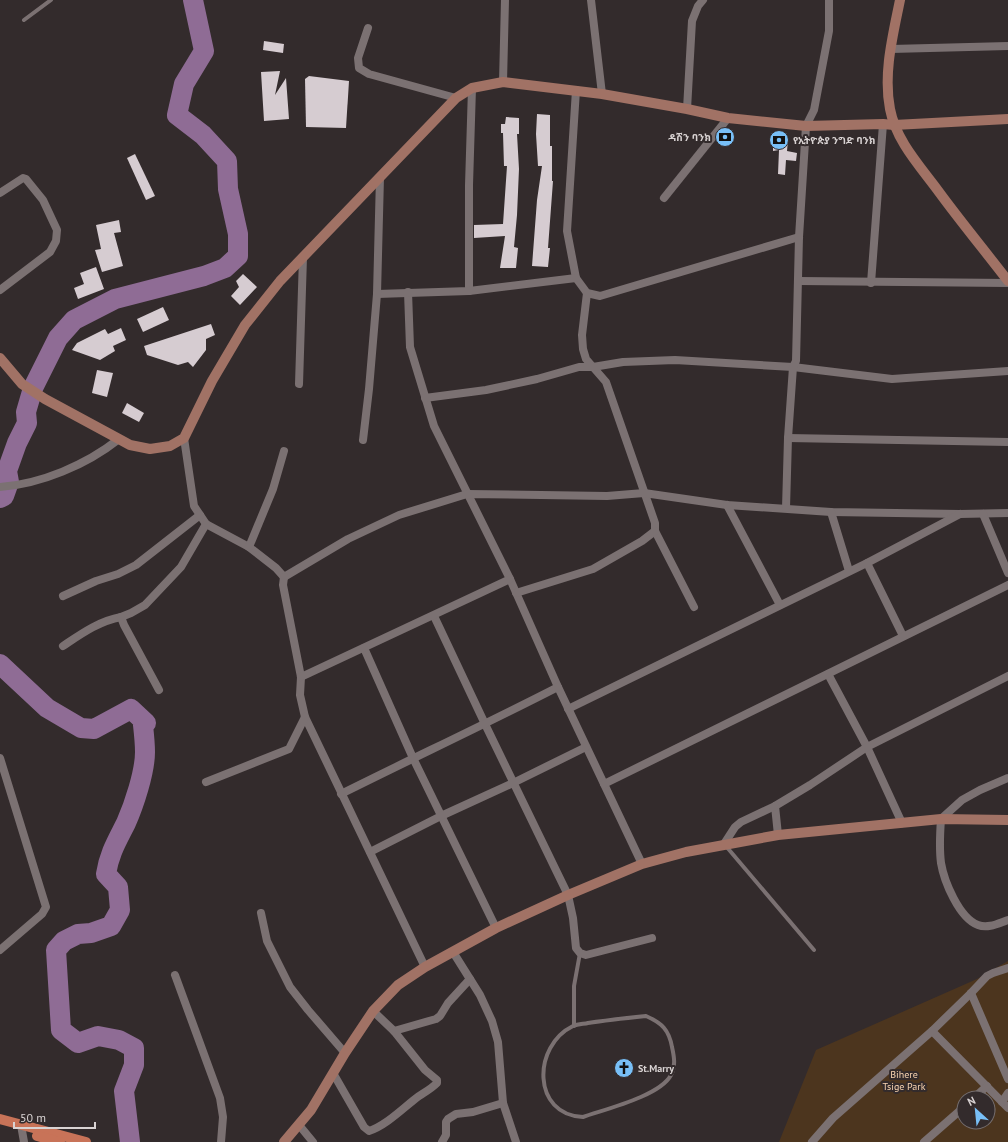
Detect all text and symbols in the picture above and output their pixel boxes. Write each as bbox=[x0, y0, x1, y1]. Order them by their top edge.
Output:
bank icon: ዳሽን ባንክ bbox=[714, 126, 736, 148]
bank icon: የኢትዮጵያ ንግድ ባንክ bbox=[768, 129, 790, 151]
place label: ዳሽን ባንክ bbox=[668, 131, 711, 144]
place label: የኢትዮጵያ ንግድ ባንክ bbox=[793, 134, 875, 147]
church icon: St.Marry bbox=[613, 1057, 635, 1079]
place label: St.Marry bbox=[638, 1062, 674, 1075]
park label: Bihere Tsige Park bbox=[883, 1068, 926, 1093]
north arrow bbox=[956, 1090, 996, 1130]
text: N bbox=[965, 1093, 978, 1109]
scale bar bbox=[14, 1104, 95, 1130]
text: 50 m bbox=[20, 1110, 46, 1125]

